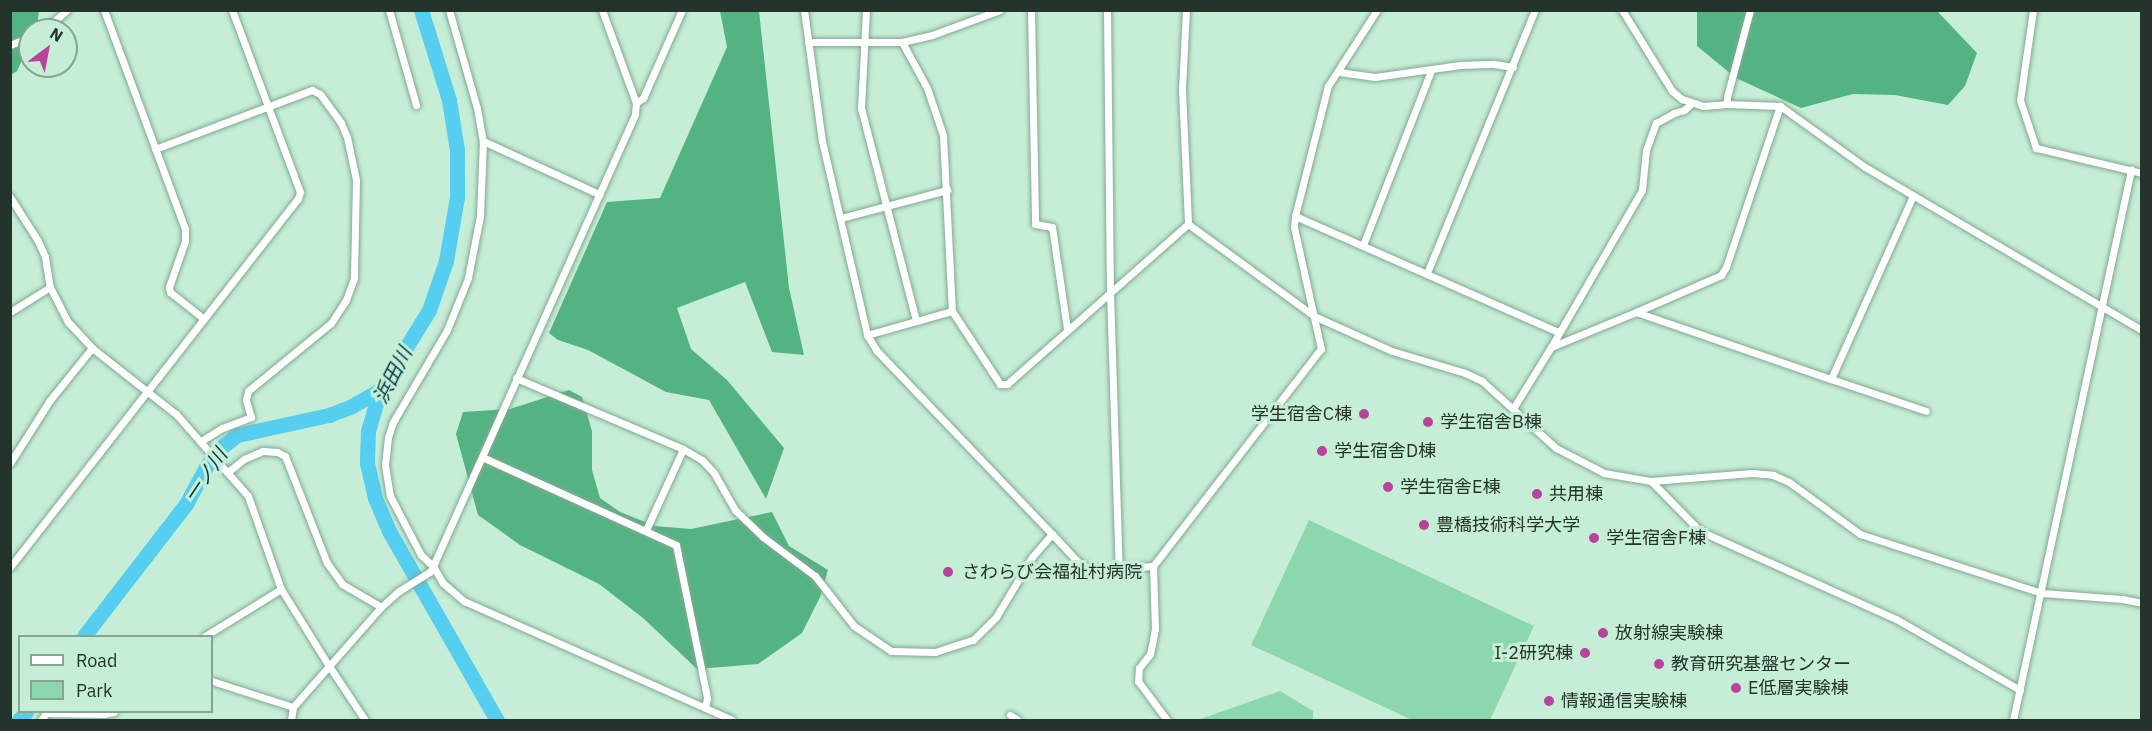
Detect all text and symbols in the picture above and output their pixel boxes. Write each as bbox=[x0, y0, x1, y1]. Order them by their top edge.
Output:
north arrow bbox=[18, 18, 78, 78]
text: N bbox=[46, 23, 67, 46]
water label: 浜田川 bbox=[368, 343, 416, 407]
place label: 学生宿舎C棟 bbox=[1251, 403, 1352, 425]
marker: 学生宿舎C棟 bbox=[1357, 407, 1371, 421]
place label: 学生宿舎B棟 bbox=[1440, 411, 1542, 433]
marker: 学生宿舎B棟 bbox=[1421, 415, 1435, 429]
place label: 学生宿舎D棟 bbox=[1334, 440, 1436, 462]
water label: 一ノ川 bbox=[178, 443, 232, 507]
marker: 学生宿舎D棟 bbox=[1315, 444, 1329, 458]
place label: 学生宿舎E棟 bbox=[1400, 476, 1500, 498]
marker: 学生宿舎E棟 bbox=[1381, 480, 1395, 494]
place label: 共用棟 bbox=[1549, 483, 1603, 505]
marker: 共用棟 bbox=[1530, 487, 1544, 501]
place label: 豊橋技術科学大学 bbox=[1436, 514, 1580, 536]
marker: 豊橋技術科学大学 bbox=[1417, 518, 1431, 532]
place label: 学生宿舎F棟 bbox=[1606, 527, 1706, 549]
marker: 学生宿舎F棟 bbox=[1587, 531, 1601, 545]
place label: さわらび会福祉村病院 bbox=[962, 561, 1142, 583]
marker: さわらび会福祉村病院 bbox=[939, 563, 957, 581]
place label: 放射線実験棟 bbox=[1615, 622, 1723, 644]
marker: 放射線実験棟 bbox=[1596, 626, 1610, 640]
legend bbox=[18, 635, 213, 713]
place label: I-2研究棟 bbox=[1494, 642, 1573, 664]
marker: I-2研究棟 bbox=[1578, 646, 1592, 660]
text: Road bbox=[76, 649, 117, 672]
place label: 教育研究基盤センター bbox=[1671, 653, 1851, 675]
marker: 教育研究基盤センター bbox=[1652, 657, 1666, 671]
place label: E低層実験棟 bbox=[1748, 677, 1848, 699]
text: Park bbox=[76, 679, 112, 702]
marker: E低層実験棟 bbox=[1729, 681, 1743, 695]
place label: 情報通信実験棟 bbox=[1561, 690, 1687, 712]
marker: 情報通信実験棟 bbox=[1542, 694, 1556, 708]

